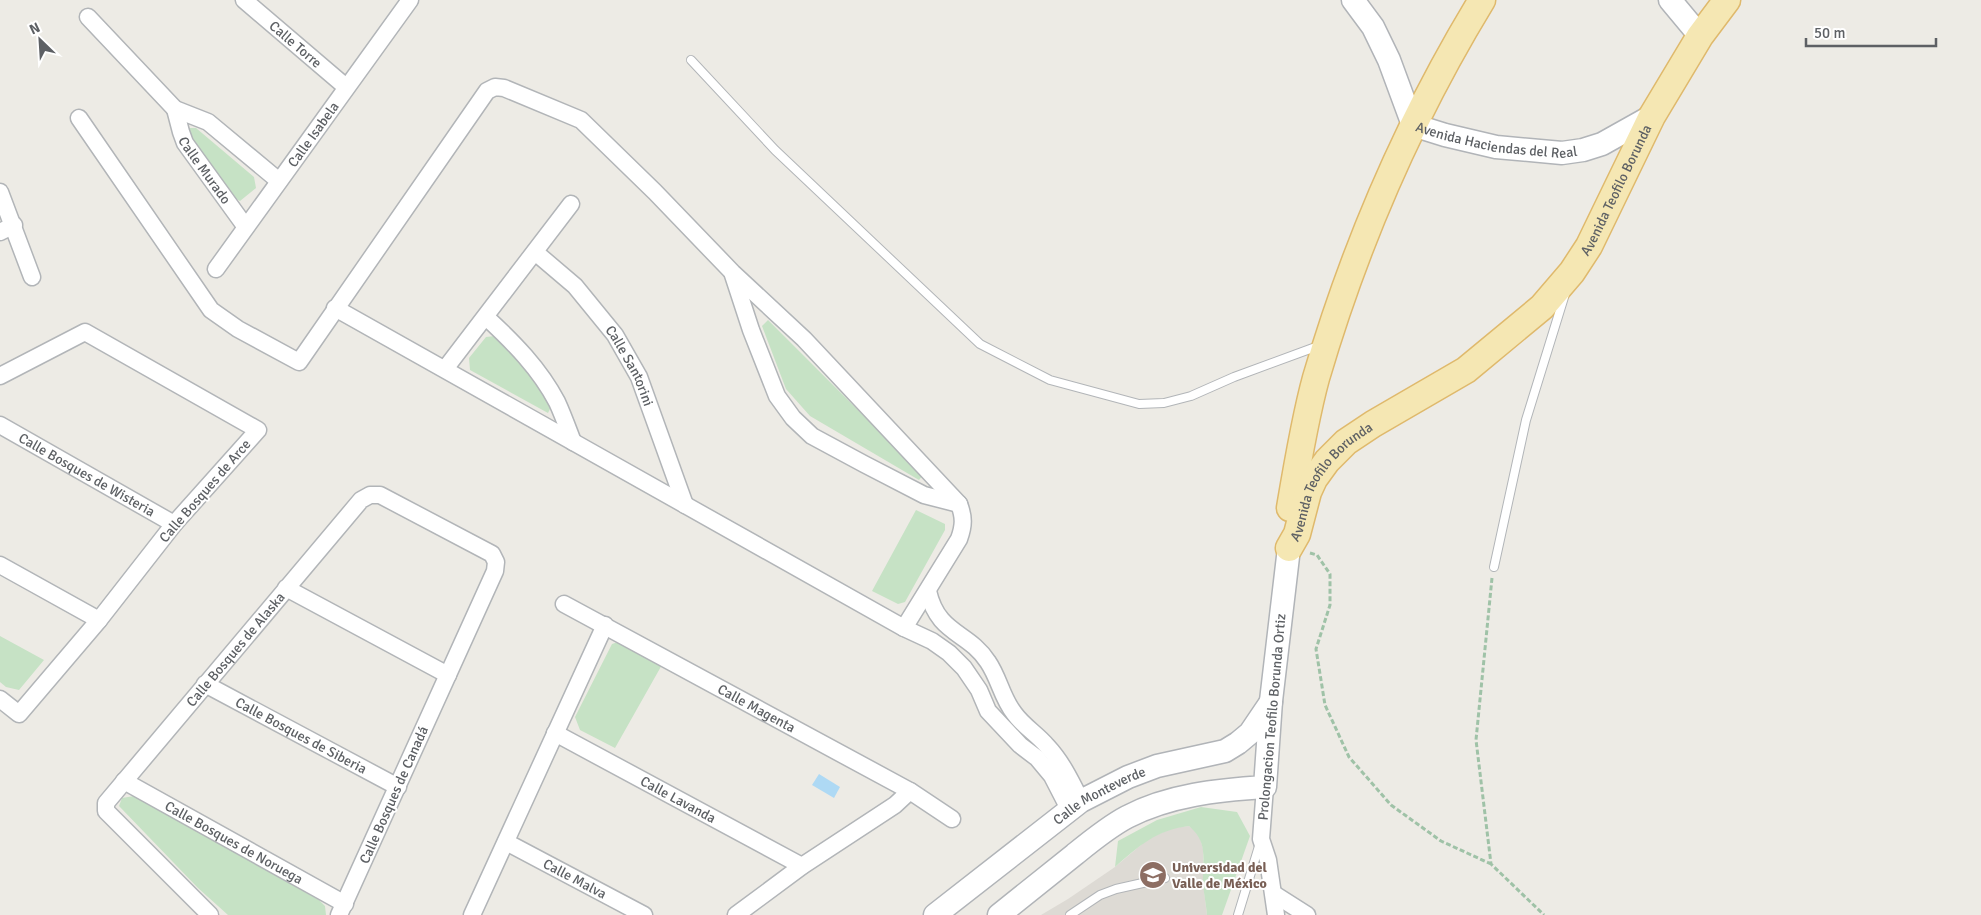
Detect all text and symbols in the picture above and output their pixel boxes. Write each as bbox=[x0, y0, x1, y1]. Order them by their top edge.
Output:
north arrow bbox=[15, 15, 65, 65]
scale bar bbox=[1806, 15, 1936, 47]
street label: Calle Torre bbox=[266, 17, 325, 71]
text: N bbox=[27, 19, 43, 38]
text: 50 m bbox=[1814, 24, 1845, 42]
street label: Calle Isabela bbox=[284, 98, 342, 170]
street label: Avenida Haciendas del Real bbox=[1414, 118, 1578, 162]
street label: Avenida Teofilo Borunda bbox=[1577, 122, 1655, 259]
street label: Calle Murado bbox=[175, 134, 235, 207]
street label: Calle Santorini bbox=[602, 322, 657, 408]
street label: Avenida Teofilo Borunda bbox=[1286, 418, 1376, 544]
street label: Calle Bosques de Wisteria bbox=[16, 429, 158, 520]
street label: Calle Bosques de Arce bbox=[156, 436, 254, 546]
street label: Calle Bosques de Alaska bbox=[182, 589, 288, 710]
street label: Prolongacion Teofilo Borunda Ortiz bbox=[1254, 613, 1290, 821]
street label: Calle Magenta bbox=[715, 680, 799, 736]
street label: Calle Bosques de Siberia bbox=[233, 693, 370, 777]
street label: Calle Bosques de Canadá bbox=[356, 724, 432, 866]
street label: Calle Monteverde bbox=[1050, 763, 1148, 828]
street label: Calle Lavanda bbox=[638, 772, 719, 827]
street label: Calle Bosques de Noruega bbox=[162, 797, 306, 887]
street label: Calle Malva bbox=[540, 855, 610, 902]
place label: Universidad del Valle de México bbox=[1172, 859, 1267, 892]
school or university icon: Universidad del Valle de México bbox=[1138, 860, 1168, 890]

